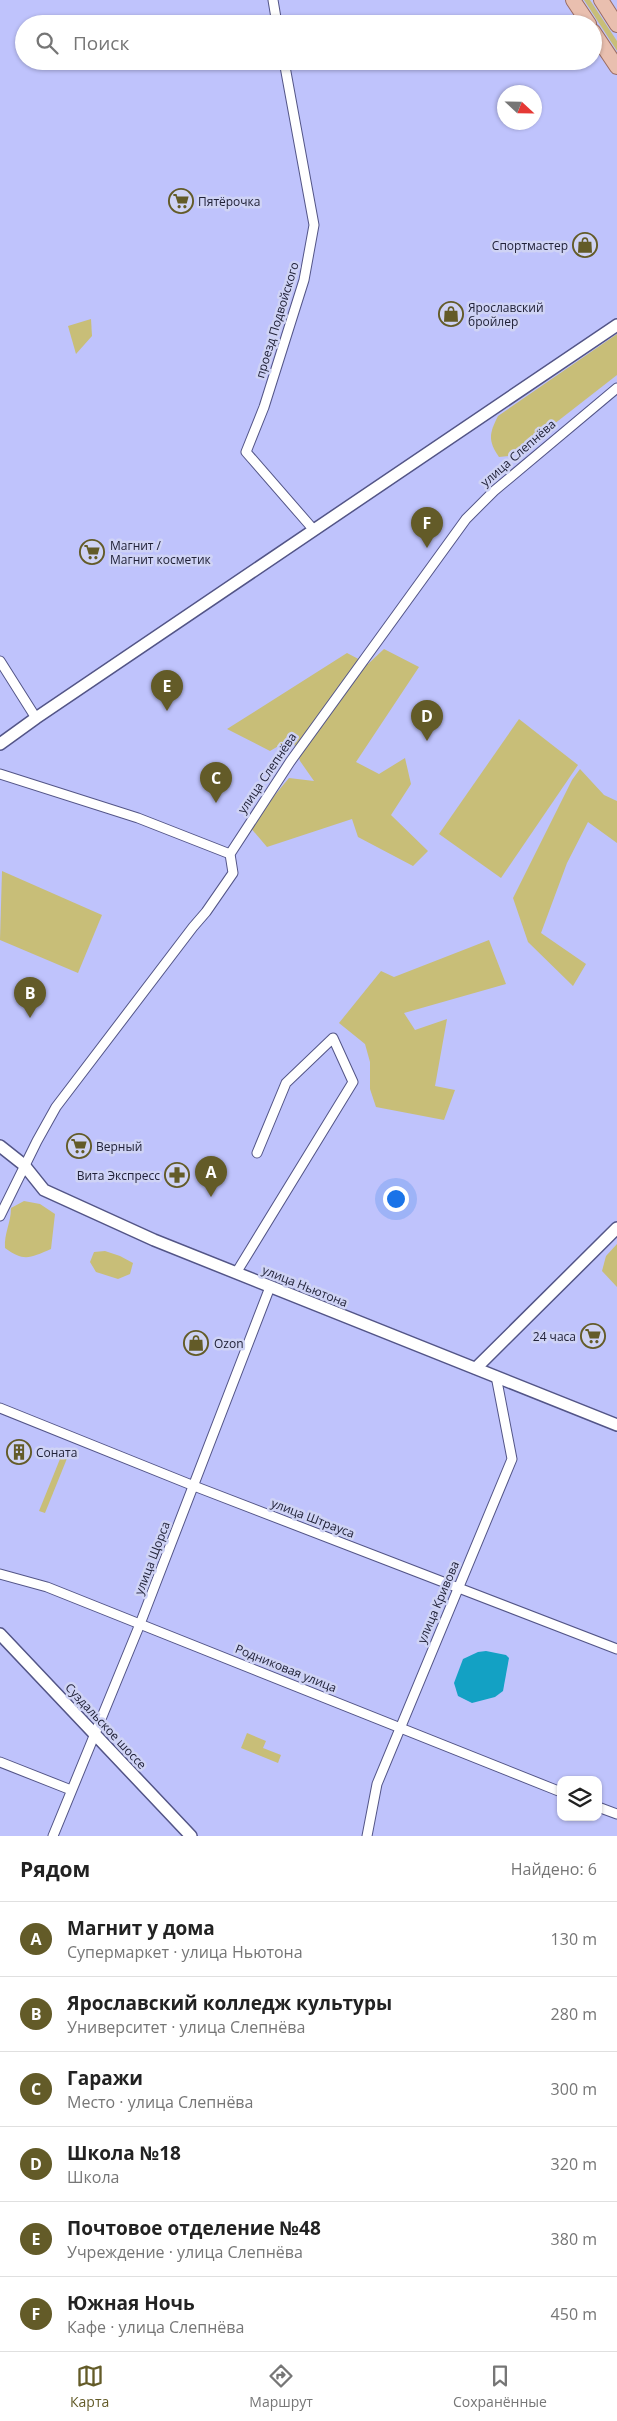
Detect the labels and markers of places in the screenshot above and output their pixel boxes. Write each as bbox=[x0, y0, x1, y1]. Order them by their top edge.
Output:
supermarket icon: Пятёрочка bbox=[168, 188, 194, 214]
place label: Пятёрочка bbox=[198, 193, 260, 210]
shop icon: Спортмастер bbox=[572, 232, 598, 258]
place label: Спортмастер bbox=[492, 237, 568, 254]
place label: Ярославский бройлер bbox=[468, 299, 544, 330]
shop icon: Ярославский бройлер bbox=[438, 301, 464, 327]
pin: F bbox=[411, 507, 443, 548]
place label: Магнит / Магнит косметик bbox=[110, 537, 212, 568]
supermarket icon: Магнит / Магнит косметик bbox=[79, 539, 105, 565]
pin: E bbox=[151, 670, 183, 711]
pin: D bbox=[411, 700, 443, 741]
pin: C bbox=[200, 762, 232, 803]
pin: B bbox=[14, 977, 46, 1018]
supermarket icon: Верный bbox=[66, 1133, 92, 1159]
place label: Верный bbox=[96, 1138, 142, 1155]
pin: A bbox=[195, 1156, 227, 1197]
pharmacy icon: Вита Экспресс bbox=[164, 1162, 190, 1188]
place label: Вита Экспресс bbox=[77, 1167, 160, 1184]
supermarket icon: 24 часа bbox=[580, 1323, 606, 1349]
place label: 24 часа bbox=[533, 1328, 576, 1345]
shop icon: Ozon bbox=[183, 1330, 209, 1356]
place label: Ozon bbox=[214, 1335, 244, 1352]
building icon: Соната bbox=[6, 1439, 32, 1465]
place label: Соната bbox=[36, 1444, 77, 1461]

